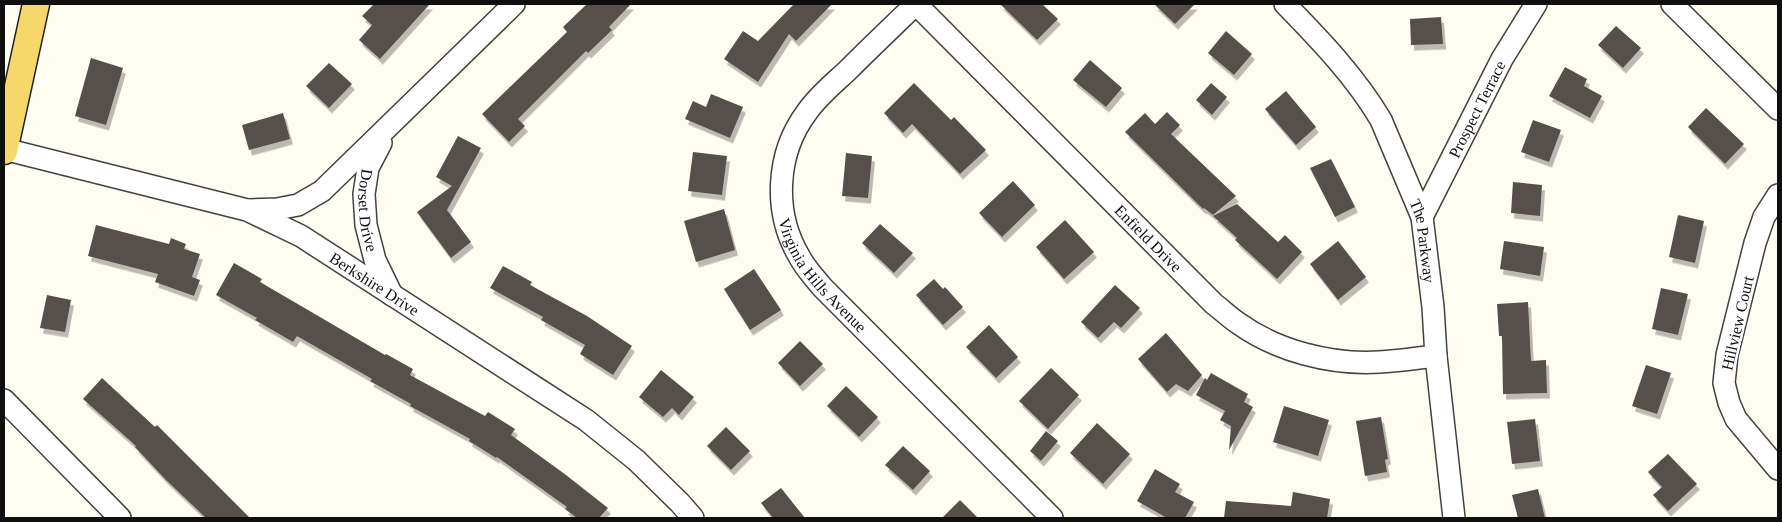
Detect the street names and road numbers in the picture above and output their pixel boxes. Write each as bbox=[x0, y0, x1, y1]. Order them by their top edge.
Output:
street label: Prospect Terrace bbox=[1445, 58, 1509, 161]
street label: Dorset Drive bbox=[355, 168, 380, 253]
street label: The Parkway bbox=[1406, 197, 1438, 284]
street label: Enfield Drive bbox=[1111, 201, 1185, 276]
street label: Virginia Hills Avenue bbox=[776, 216, 870, 336]
street label: Berkshire Drive bbox=[327, 249, 422, 319]
street label: Hillview Court bbox=[1718, 274, 1757, 372]

